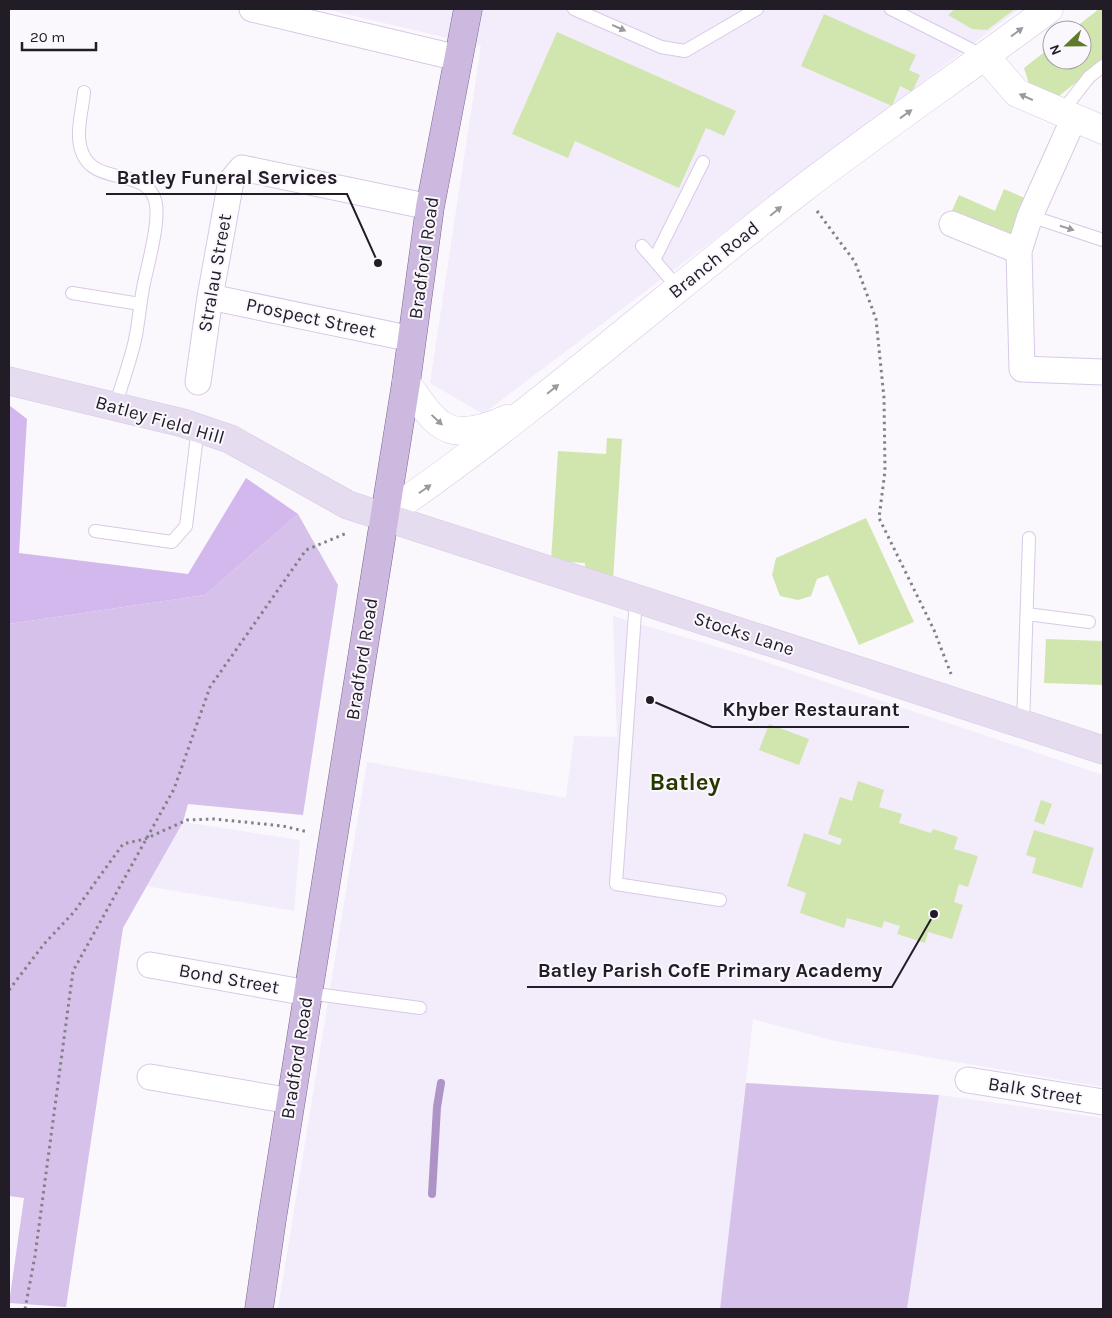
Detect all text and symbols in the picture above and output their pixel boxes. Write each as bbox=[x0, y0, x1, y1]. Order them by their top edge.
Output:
scale bar bbox=[22, 20, 96, 52]
north arrow bbox=[1042, 20, 1092, 70]
one-way arrow bbox=[612, 25, 626, 33]
one-way arrow bbox=[1010, 27, 1023, 38]
text: 20 m bbox=[30, 28, 65, 46]
text: N bbox=[1046, 42, 1065, 58]
one-way arrow bbox=[1019, 93, 1033, 101]
one-way arrow bbox=[899, 109, 913, 119]
callout: Batley Funeral Services bbox=[106, 159, 347, 194]
text: Batley Funeral Services bbox=[117, 166, 338, 189]
street label: Bradford Road bbox=[405, 195, 443, 321]
one-way arrow bbox=[769, 206, 782, 217]
street label: Stralau Street bbox=[194, 212, 236, 334]
street label: Branch Road bbox=[664, 217, 764, 303]
one-way arrow bbox=[1059, 225, 1074, 233]
street label: Prospect Street bbox=[244, 293, 378, 343]
one-way arrow bbox=[546, 384, 559, 395]
street label: Batley Field Hill bbox=[93, 391, 227, 449]
one-way arrow bbox=[431, 414, 443, 426]
one-way arrow bbox=[418, 484, 431, 494]
street label: Bradford Road bbox=[341, 596, 383, 722]
street label: Stocks Lane bbox=[691, 607, 797, 661]
callout: Khyber Restaurant bbox=[712, 692, 909, 727]
text: Khyber Restaurant bbox=[722, 698, 900, 721]
district label: Batley bbox=[649, 768, 721, 796]
callout: Batley Parish CofE Primary Academy bbox=[527, 952, 892, 987]
street label: Bond Street bbox=[177, 959, 281, 999]
text: Batley Parish CofE Primary Academy bbox=[538, 959, 882, 982]
street label: Bradford Road bbox=[276, 995, 318, 1121]
street label: Balk Street bbox=[986, 1073, 1084, 1109]

